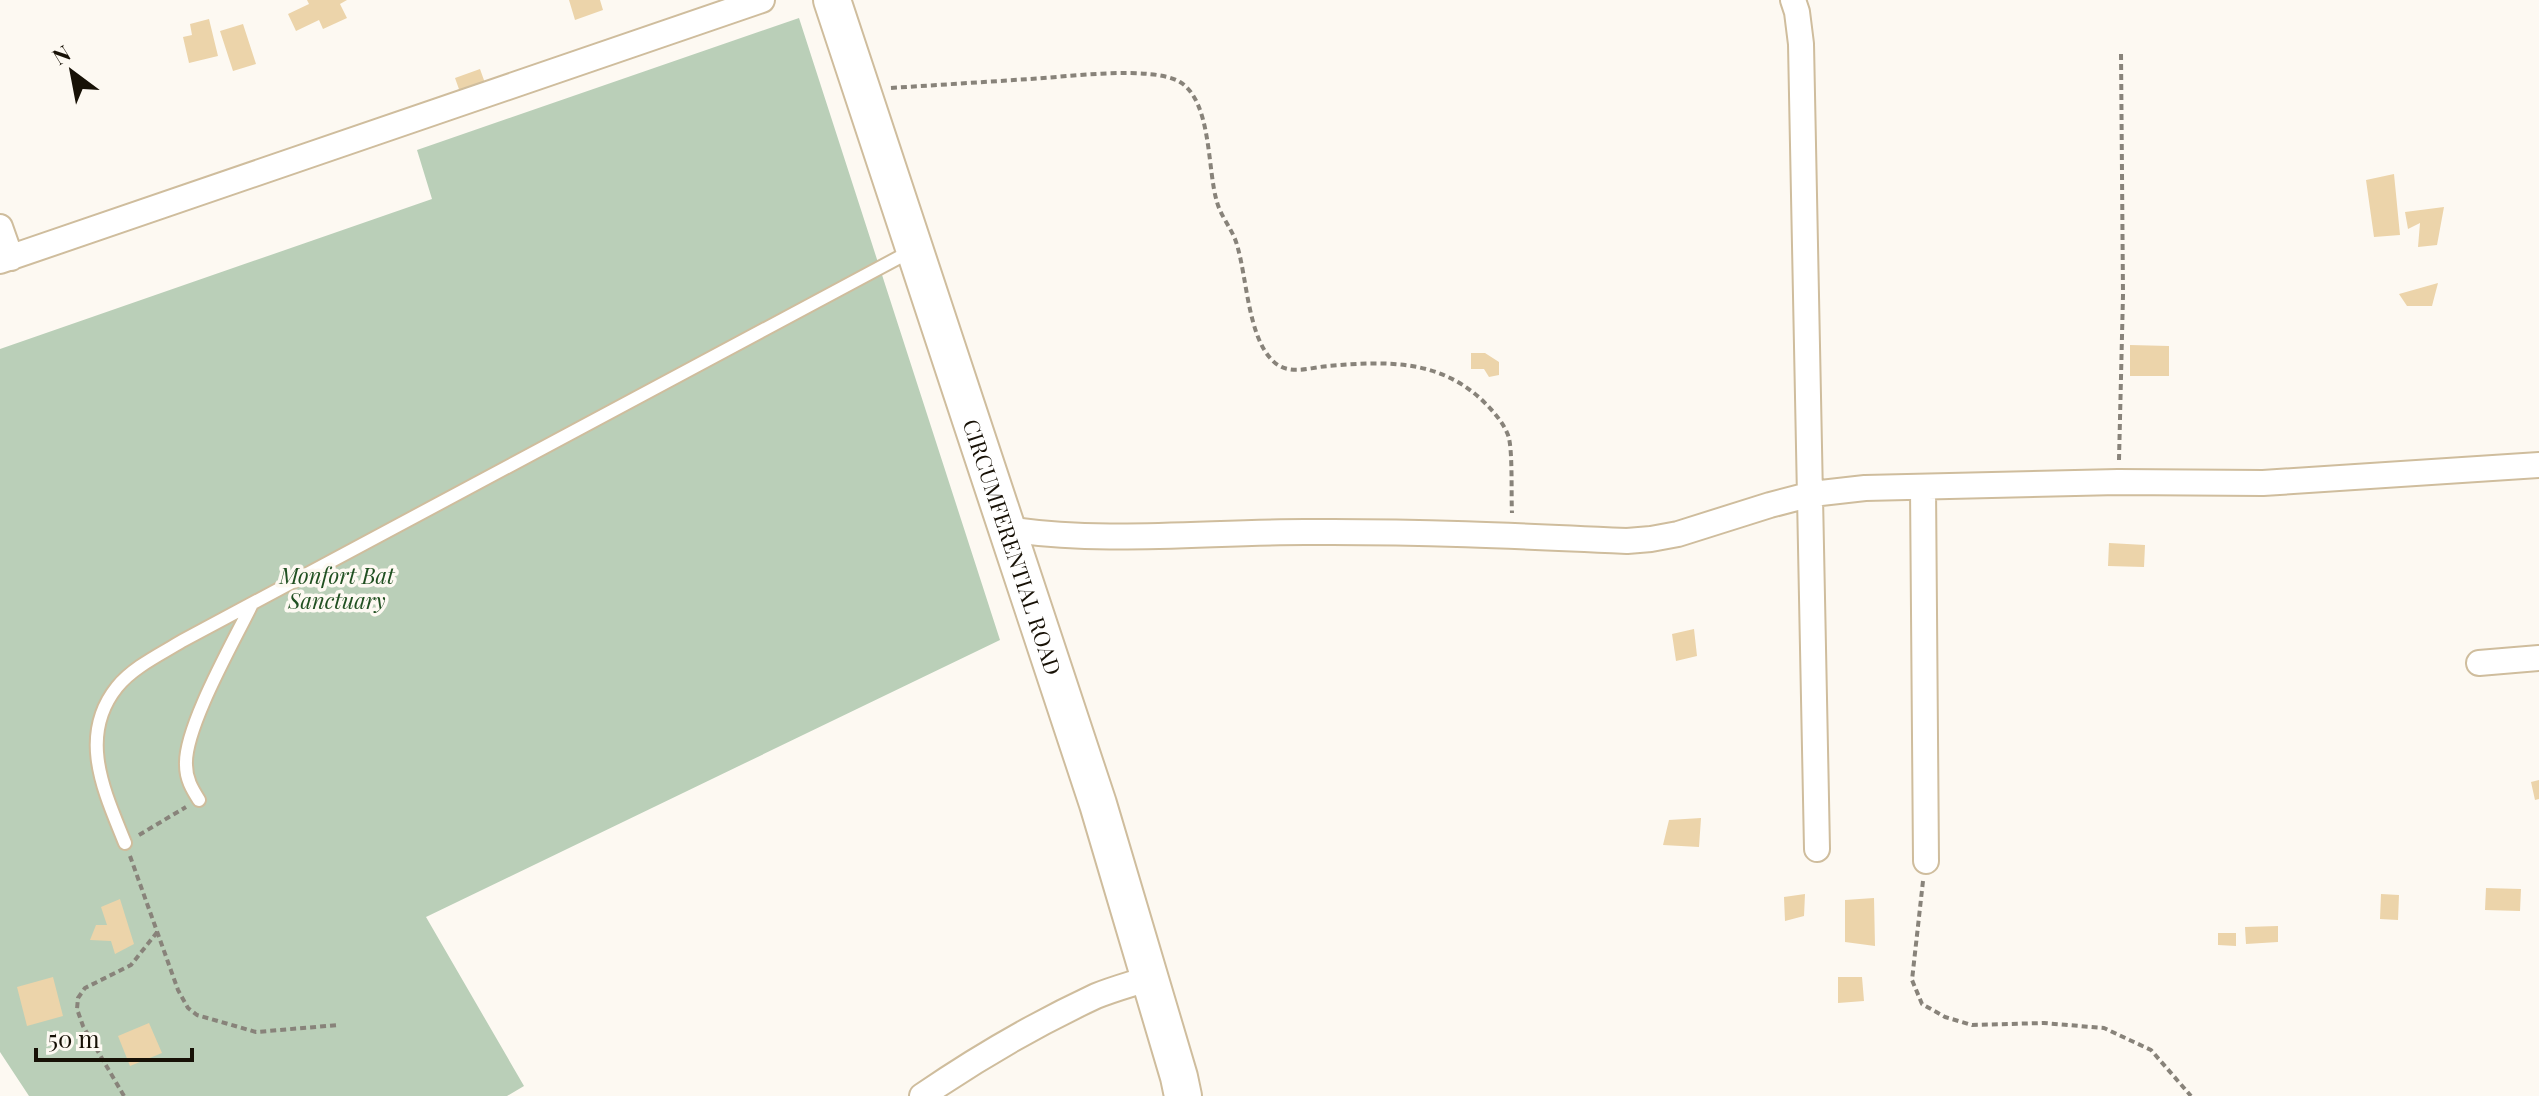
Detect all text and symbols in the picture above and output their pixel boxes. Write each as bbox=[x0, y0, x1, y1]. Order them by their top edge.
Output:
north arrow bbox=[32, 32, 112, 112]
text: N bbox=[46, 37, 76, 71]
street label: CIRCUMFERENTIAL ROAD bbox=[957, 415, 1069, 679]
park label: Monfort Bat Sanctuary bbox=[279, 560, 396, 615]
scale bar bbox=[36, 1012, 192, 1062]
text: 50 m bbox=[48, 1022, 100, 1054]

